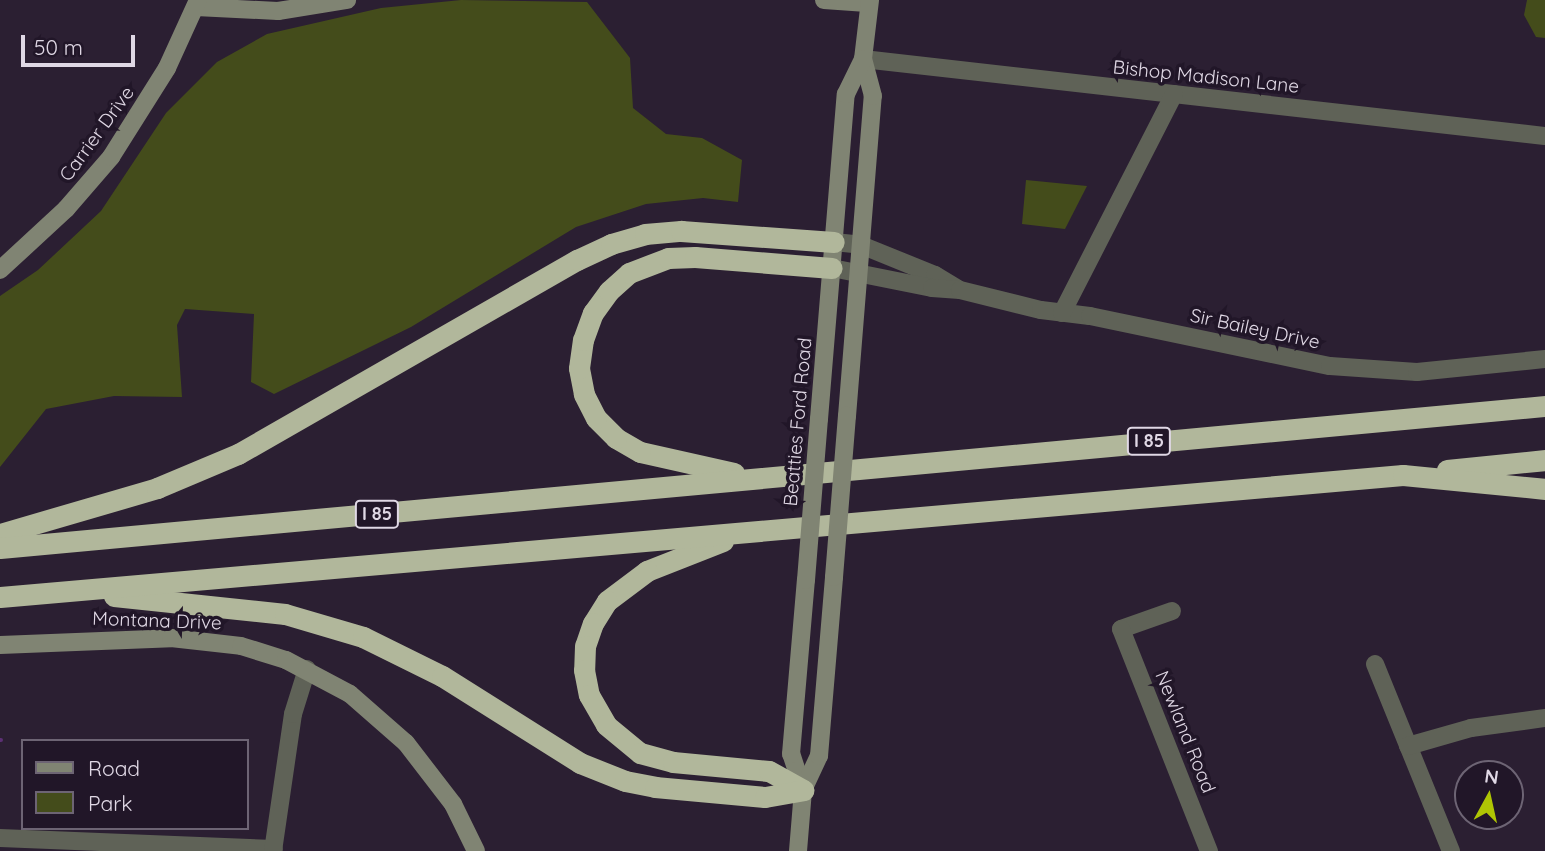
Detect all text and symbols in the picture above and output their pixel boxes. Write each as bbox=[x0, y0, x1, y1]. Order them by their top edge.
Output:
scale bar bbox=[24, 21, 138, 65]
text: 50 m bbox=[34, 34, 83, 60]
street label: Bishop Madison Lane bbox=[1112, 56, 1300, 98]
street label: Carrier Drive bbox=[55, 82, 139, 186]
street label: Sir Bailey Drive bbox=[1188, 304, 1322, 354]
street label: Beatties Ford Road bbox=[779, 337, 817, 507]
road number: I 85 bbox=[1126, 426, 1172, 456]
road number: I 85 bbox=[354, 500, 400, 528]
street label: Montana Drive bbox=[92, 607, 222, 635]
street label: Newland Road bbox=[1150, 668, 1220, 796]
legend bbox=[21, 739, 248, 830]
text: Road bbox=[88, 755, 140, 781]
north arrow bbox=[1454, 760, 1524, 830]
text: N bbox=[1483, 763, 1500, 789]
text: Park bbox=[88, 790, 132, 816]

